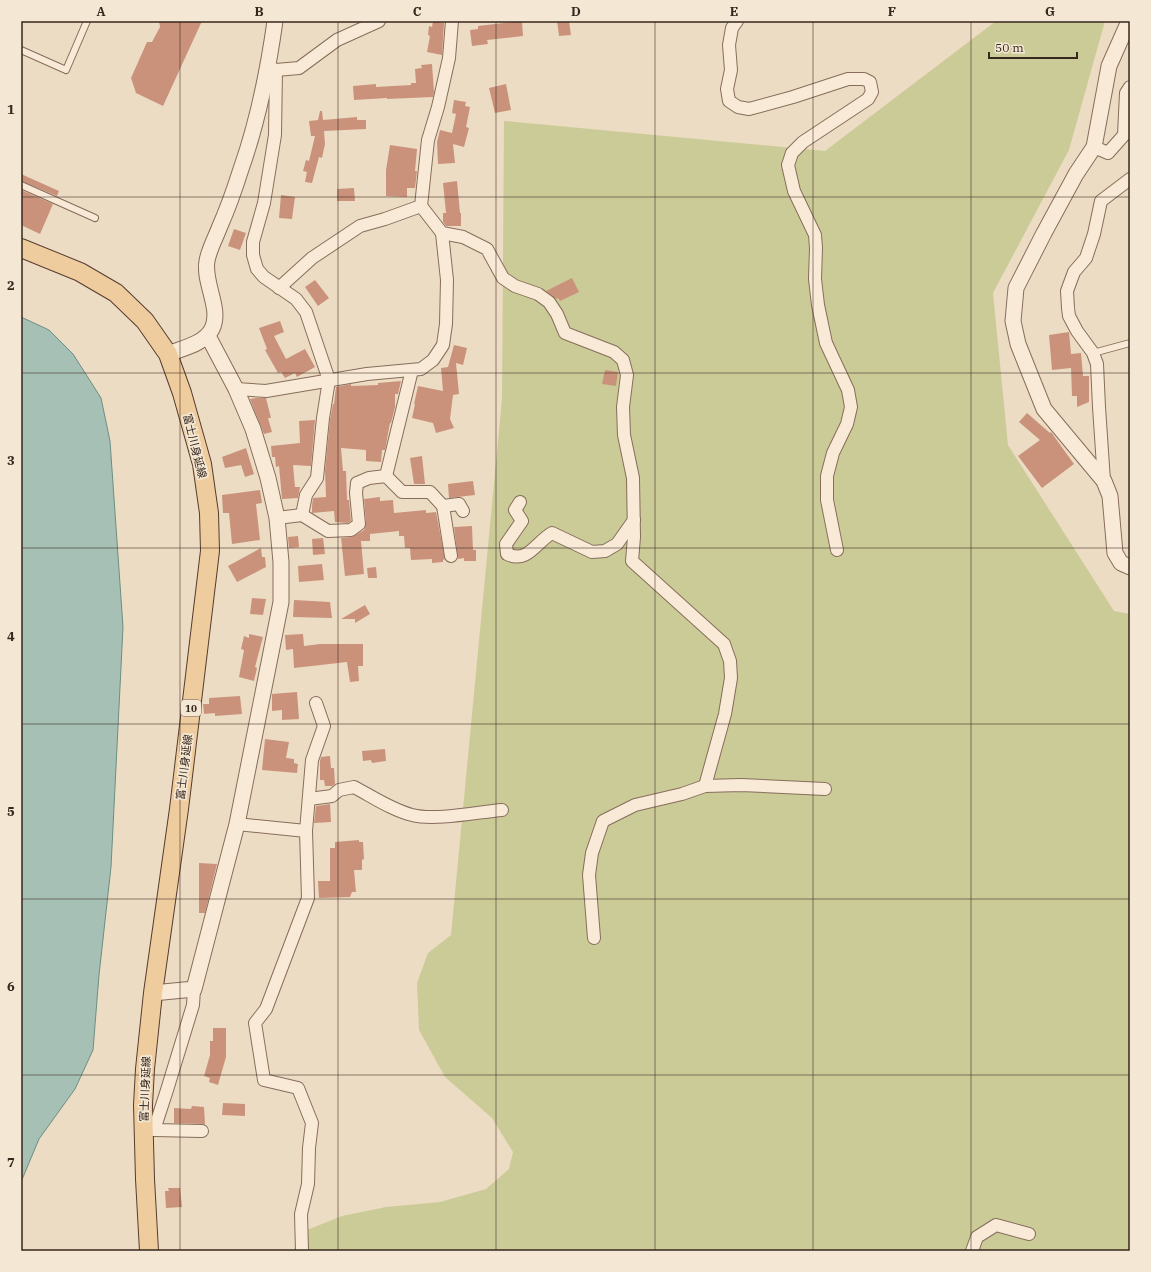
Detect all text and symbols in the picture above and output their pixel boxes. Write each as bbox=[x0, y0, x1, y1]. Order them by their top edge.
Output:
text: A bbox=[96, 3, 106, 20]
text: B bbox=[254, 3, 264, 20]
text: C bbox=[413, 3, 422, 20]
text: D bbox=[571, 3, 581, 20]
text: E bbox=[730, 3, 738, 20]
text: F bbox=[888, 3, 896, 20]
text: G bbox=[1045, 3, 1055, 20]
scale bar bbox=[989, 34, 1077, 60]
text: 50 m bbox=[995, 40, 1024, 55]
text: 1 bbox=[7, 101, 15, 118]
text: 2 bbox=[7, 277, 15, 294]
street label: 富士川身延線 bbox=[180, 412, 210, 480]
text: 3 bbox=[7, 452, 15, 469]
text: 4 bbox=[7, 628, 15, 645]
road number: 10 bbox=[181, 700, 201, 716]
street label: 富士川身延線 bbox=[173, 733, 195, 801]
text: 5 bbox=[7, 803, 15, 820]
text: 6 bbox=[7, 978, 15, 995]
street label: 富士川身延線 bbox=[137, 1056, 153, 1122]
text: 7 bbox=[7, 1154, 15, 1171]

